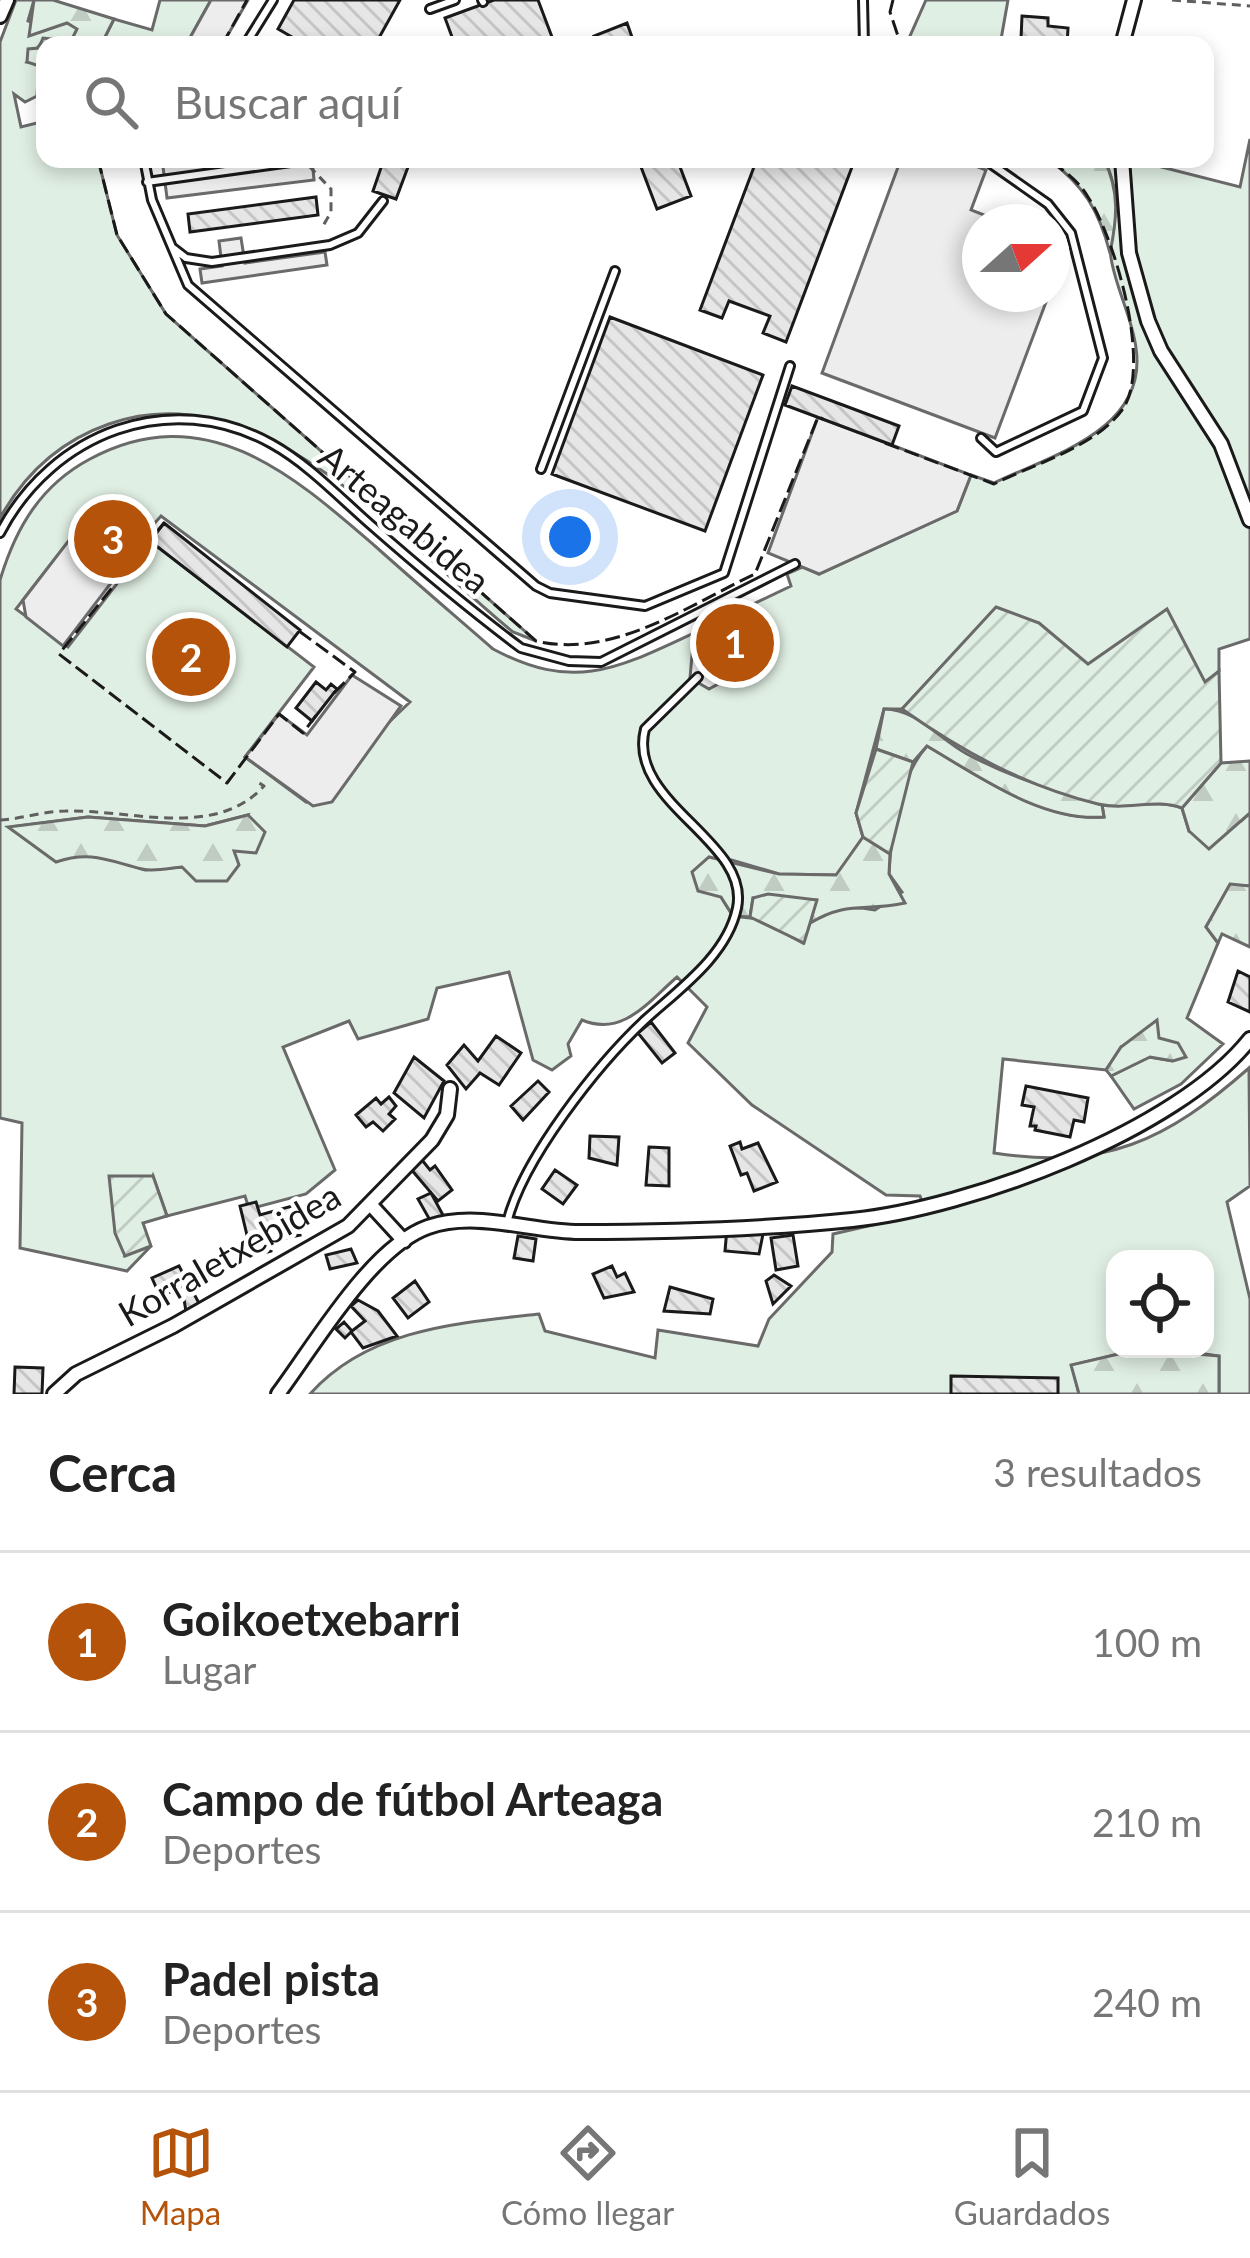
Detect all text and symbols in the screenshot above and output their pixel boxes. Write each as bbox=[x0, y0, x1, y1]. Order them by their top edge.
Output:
search box bbox=[36, 36, 1214, 168]
icon: search bbox=[78, 69, 144, 135]
text: Buscar aquí bbox=[174, 75, 401, 129]
north arrow bbox=[962, 204, 1070, 312]
street label: Arteagabidea bbox=[311, 434, 499, 602]
pin: 3 bbox=[74, 494, 152, 584]
your location bbox=[540, 507, 600, 567]
pin: 1 bbox=[696, 598, 774, 688]
pin: 2 bbox=[152, 612, 230, 702]
street label: Korraletxebidea bbox=[110, 1173, 348, 1335]
map controls bbox=[1106, 1250, 1214, 1358]
button: locate bbox=[1106, 1250, 1214, 1358]
text: Cerca bbox=[48, 1442, 177, 1503]
text: 3 resultados bbox=[993, 1449, 1202, 1495]
text: Goikoetxebarri bbox=[162, 1592, 461, 1646]
text: 1 bbox=[76, 1619, 98, 1665]
text: 100 m bbox=[1092, 1619, 1202, 1665]
text: Lugar bbox=[162, 1646, 257, 1692]
text: Campo de fútbol Arteaga bbox=[162, 1772, 663, 1826]
text: 2 bbox=[76, 1799, 98, 1845]
text: 210 m bbox=[1092, 1799, 1202, 1845]
text: Deportes bbox=[162, 1826, 322, 1872]
text: Padel pista bbox=[162, 1952, 380, 2006]
text: 3 bbox=[76, 1979, 98, 2025]
text: 240 m bbox=[1092, 1979, 1202, 2025]
text: Deportes bbox=[162, 2006, 322, 2052]
tab: Mapa bbox=[140, 2120, 221, 2232]
tab: Cómo llegar bbox=[501, 2120, 674, 2232]
tab: Guardados bbox=[954, 2120, 1110, 2232]

